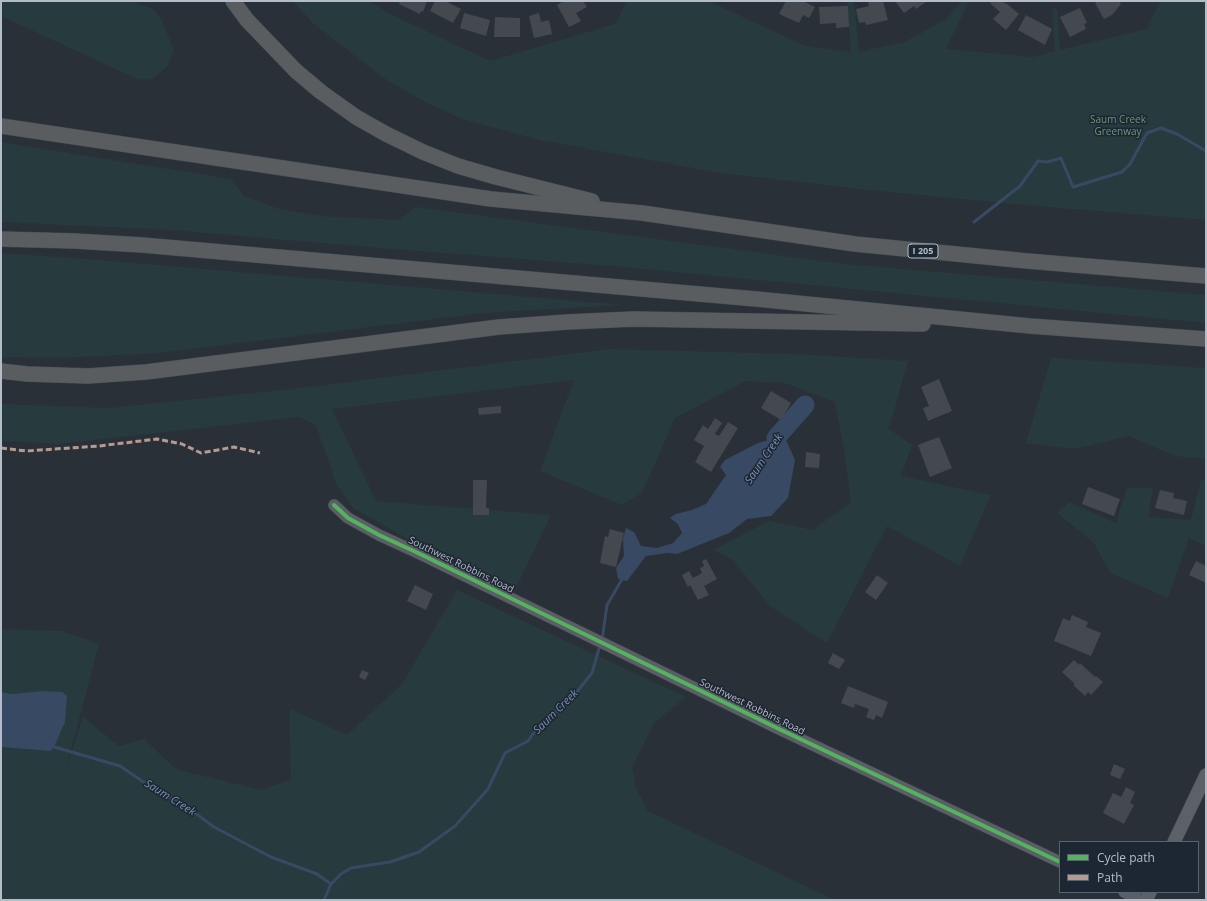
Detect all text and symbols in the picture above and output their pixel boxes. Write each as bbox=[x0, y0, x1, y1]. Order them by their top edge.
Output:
park label: Saum Creek Greenway bbox=[1090, 114, 1146, 138]
road number: I 205 bbox=[908, 244, 938, 258]
water label: Saum Creek bbox=[742, 431, 786, 487]
street label: Southwest Robbins Road bbox=[406, 534, 516, 596]
street label: Southwest Robbins Road bbox=[697, 676, 807, 738]
water label: Saum Creek bbox=[531, 687, 581, 737]
water label: Saum Creek bbox=[142, 777, 198, 819]
legend bbox=[1059, 841, 1199, 893]
text: Cycle path bbox=[1097, 849, 1155, 866]
text: Path bbox=[1097, 869, 1123, 886]

